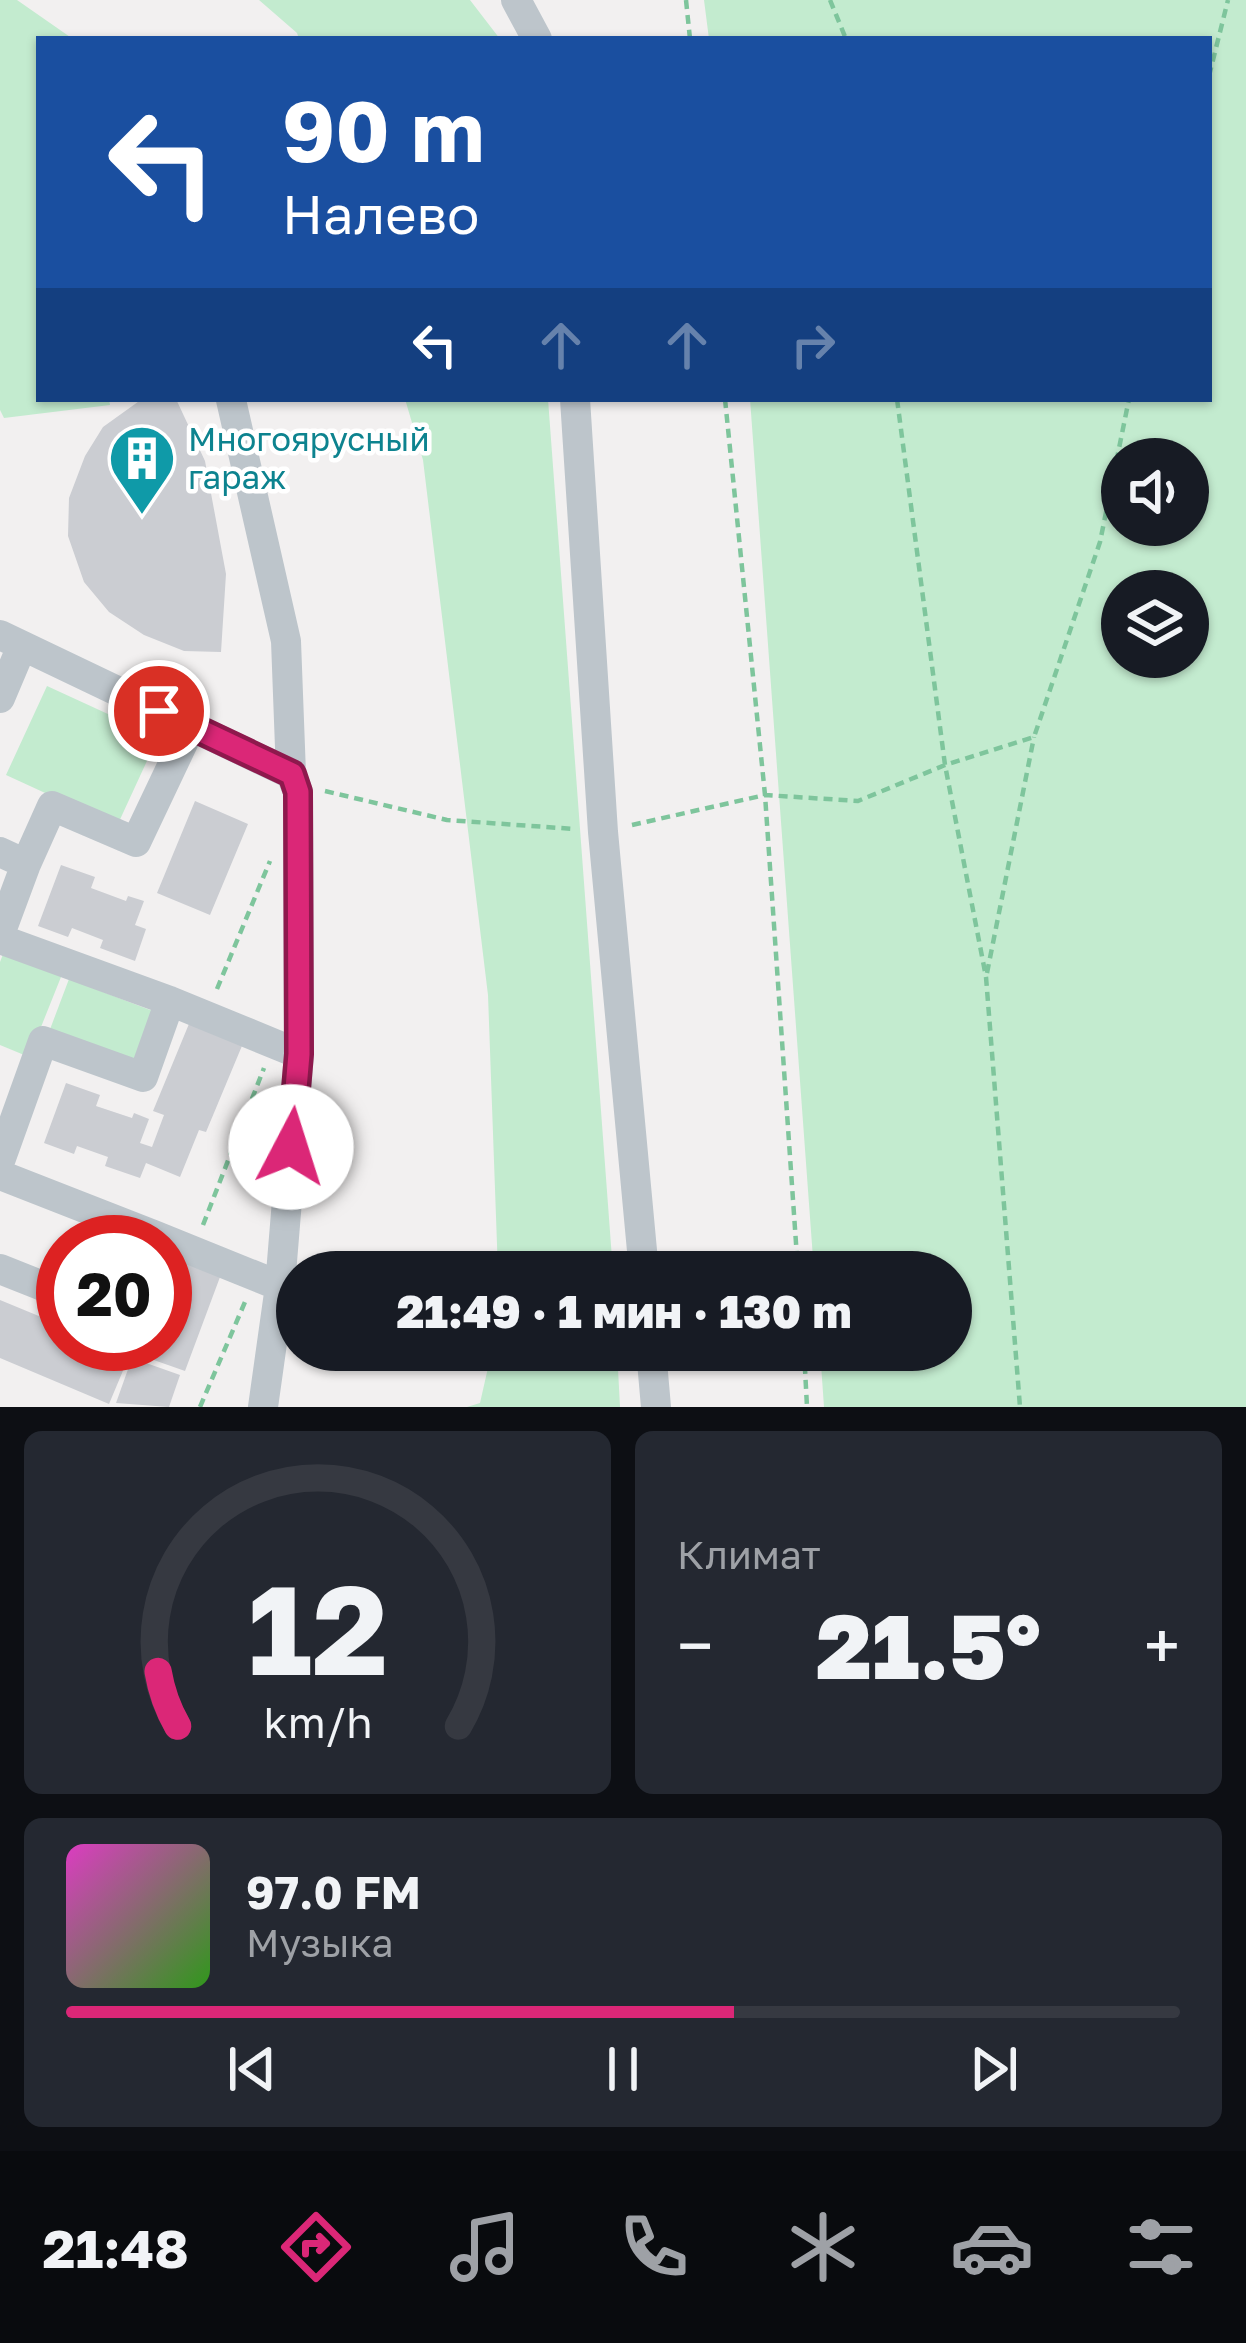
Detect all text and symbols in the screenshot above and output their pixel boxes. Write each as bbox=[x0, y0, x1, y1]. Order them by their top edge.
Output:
text: 90 m bbox=[282, 80, 484, 180]
icon: left bbox=[84, 84, 240, 240]
text: Налево bbox=[282, 181, 479, 246]
icon: left bbox=[402, 312, 468, 378]
icon: ahead bbox=[528, 312, 594, 378]
icon: ahead bbox=[654, 312, 720, 378]
icon: right bbox=[780, 312, 846, 378]
place label: Многоярусный гараж bbox=[188, 419, 430, 496]
building icon: Многоярусный гараж bbox=[107, 423, 177, 517]
map controls bbox=[1101, 438, 1209, 678]
button: sound bbox=[1101, 438, 1209, 546]
button: layers bbox=[1101, 570, 1209, 678]
pin bbox=[108, 660, 210, 762]
icon: arrive bbox=[126, 678, 192, 744]
position arrow bbox=[228, 1084, 354, 1210]
speed limit sign: 20 bbox=[36, 1215, 192, 1371]
text: 21:49 · 1 мин · 130 m bbox=[396, 1284, 852, 1338]
text: Климат bbox=[677, 1531, 821, 1578]
text: 12 bbox=[247, 1553, 388, 1702]
text: 21.5° bbox=[816, 1591, 1041, 1699]
text: − bbox=[677, 1605, 713, 1685]
text: + bbox=[1144, 1605, 1180, 1685]
text: km/h bbox=[263, 1695, 372, 1746]
text: 97.0 FM bbox=[246, 1865, 421, 1919]
text: Музыка bbox=[246, 1919, 394, 1966]
icon: previous bbox=[219, 2036, 285, 2102]
icon: pause bbox=[590, 2036, 656, 2102]
icon: next bbox=[961, 2036, 1027, 2102]
icon: directions bbox=[274, 2205, 358, 2289]
icon: music bbox=[443, 2205, 527, 2289]
icon: phone bbox=[612, 2205, 696, 2289]
icon: climate bbox=[781, 2205, 865, 2289]
icon: car bbox=[950, 2205, 1034, 2289]
icon: filters bbox=[1119, 2205, 1203, 2289]
text: 21:48 bbox=[43, 2215, 189, 2280]

